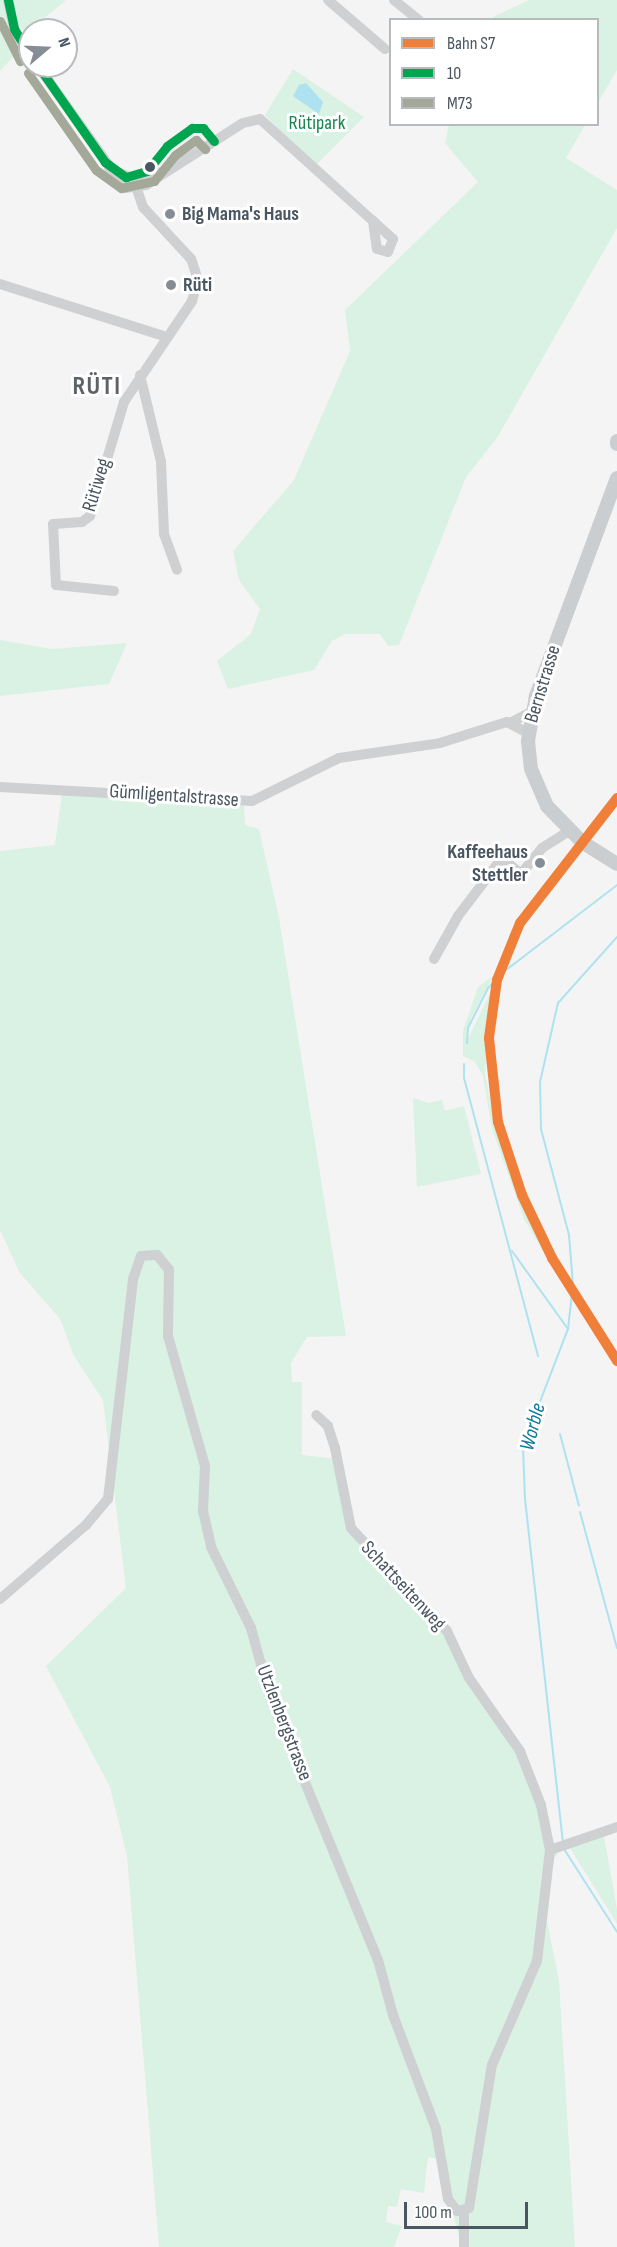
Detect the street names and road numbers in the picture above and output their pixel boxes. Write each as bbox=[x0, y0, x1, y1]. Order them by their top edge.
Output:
street label: Rütiweg bbox=[78, 455, 116, 515]
street label: Bernstrasse bbox=[520, 642, 566, 726]
street label: Gümligentalstrasse bbox=[108, 780, 240, 812]
street label: Schattseitenweg bbox=[356, 1536, 450, 1636]
street label: Utzlenbergstrasse bbox=[251, 1662, 317, 1784]

